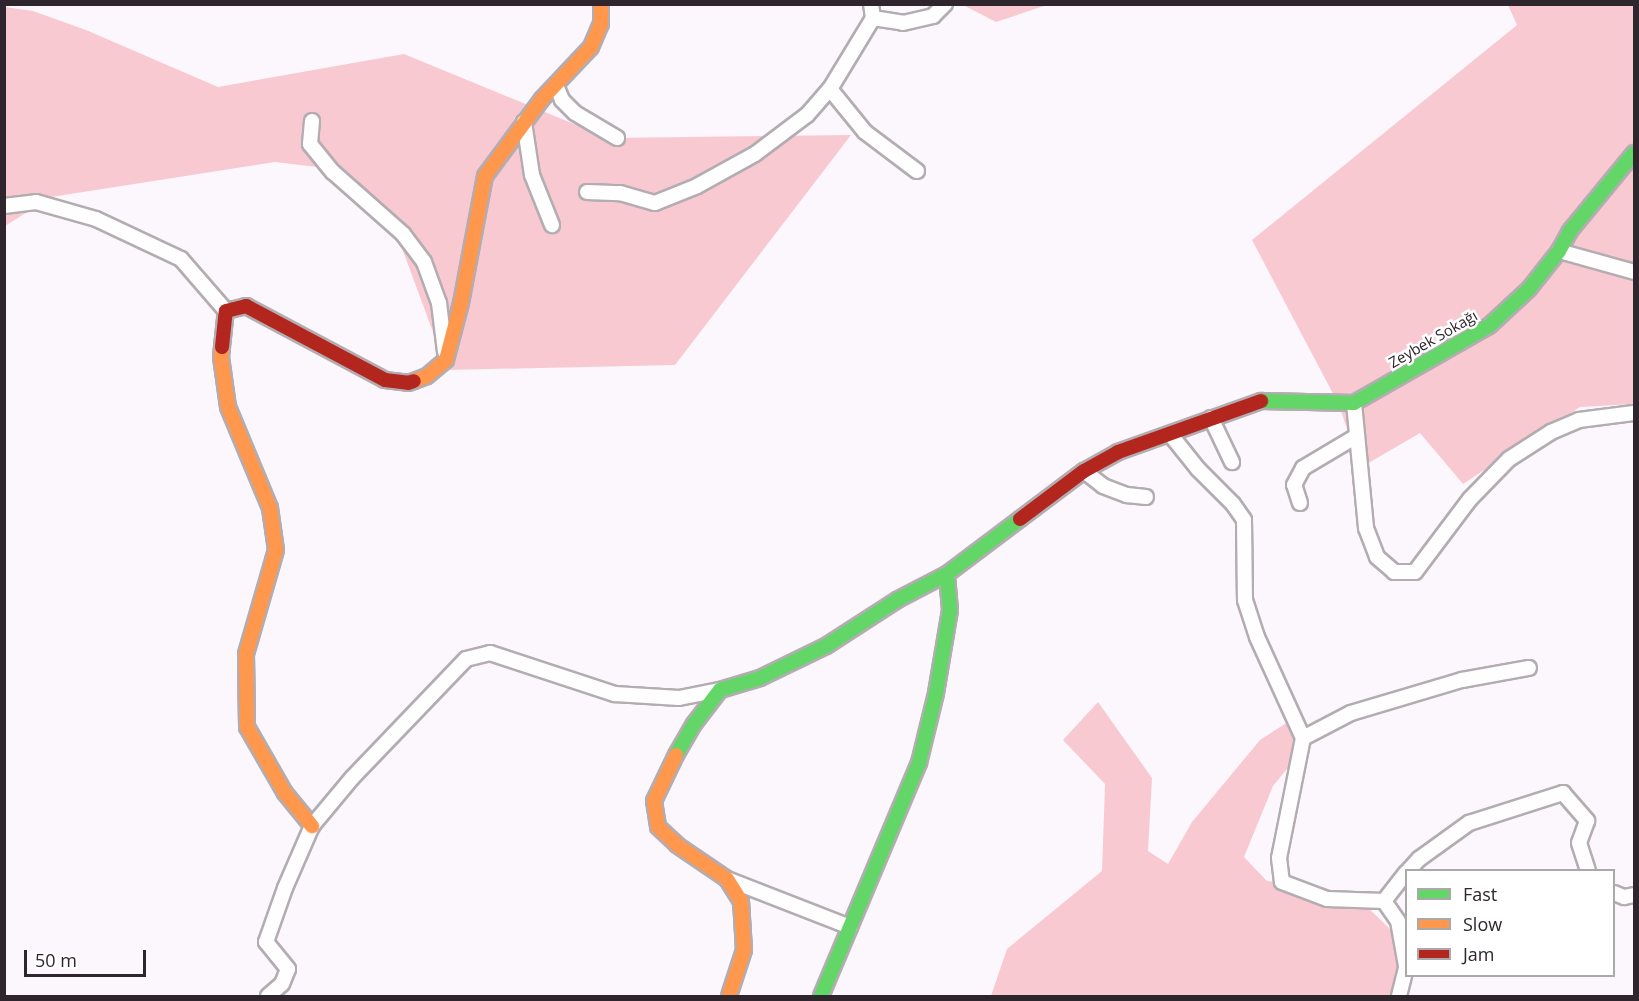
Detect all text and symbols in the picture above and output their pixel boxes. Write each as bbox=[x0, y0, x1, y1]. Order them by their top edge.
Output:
street label: Zeybek Sokağı bbox=[1386, 306, 1480, 372]
legend bbox=[1405, 869, 1615, 977]
text: Fast bbox=[1463, 882, 1497, 906]
text: Slow bbox=[1463, 912, 1502, 936]
scale bar bbox=[27, 938, 148, 976]
text: Jam bbox=[1463, 942, 1495, 966]
text: 50 m bbox=[35, 948, 77, 972]

